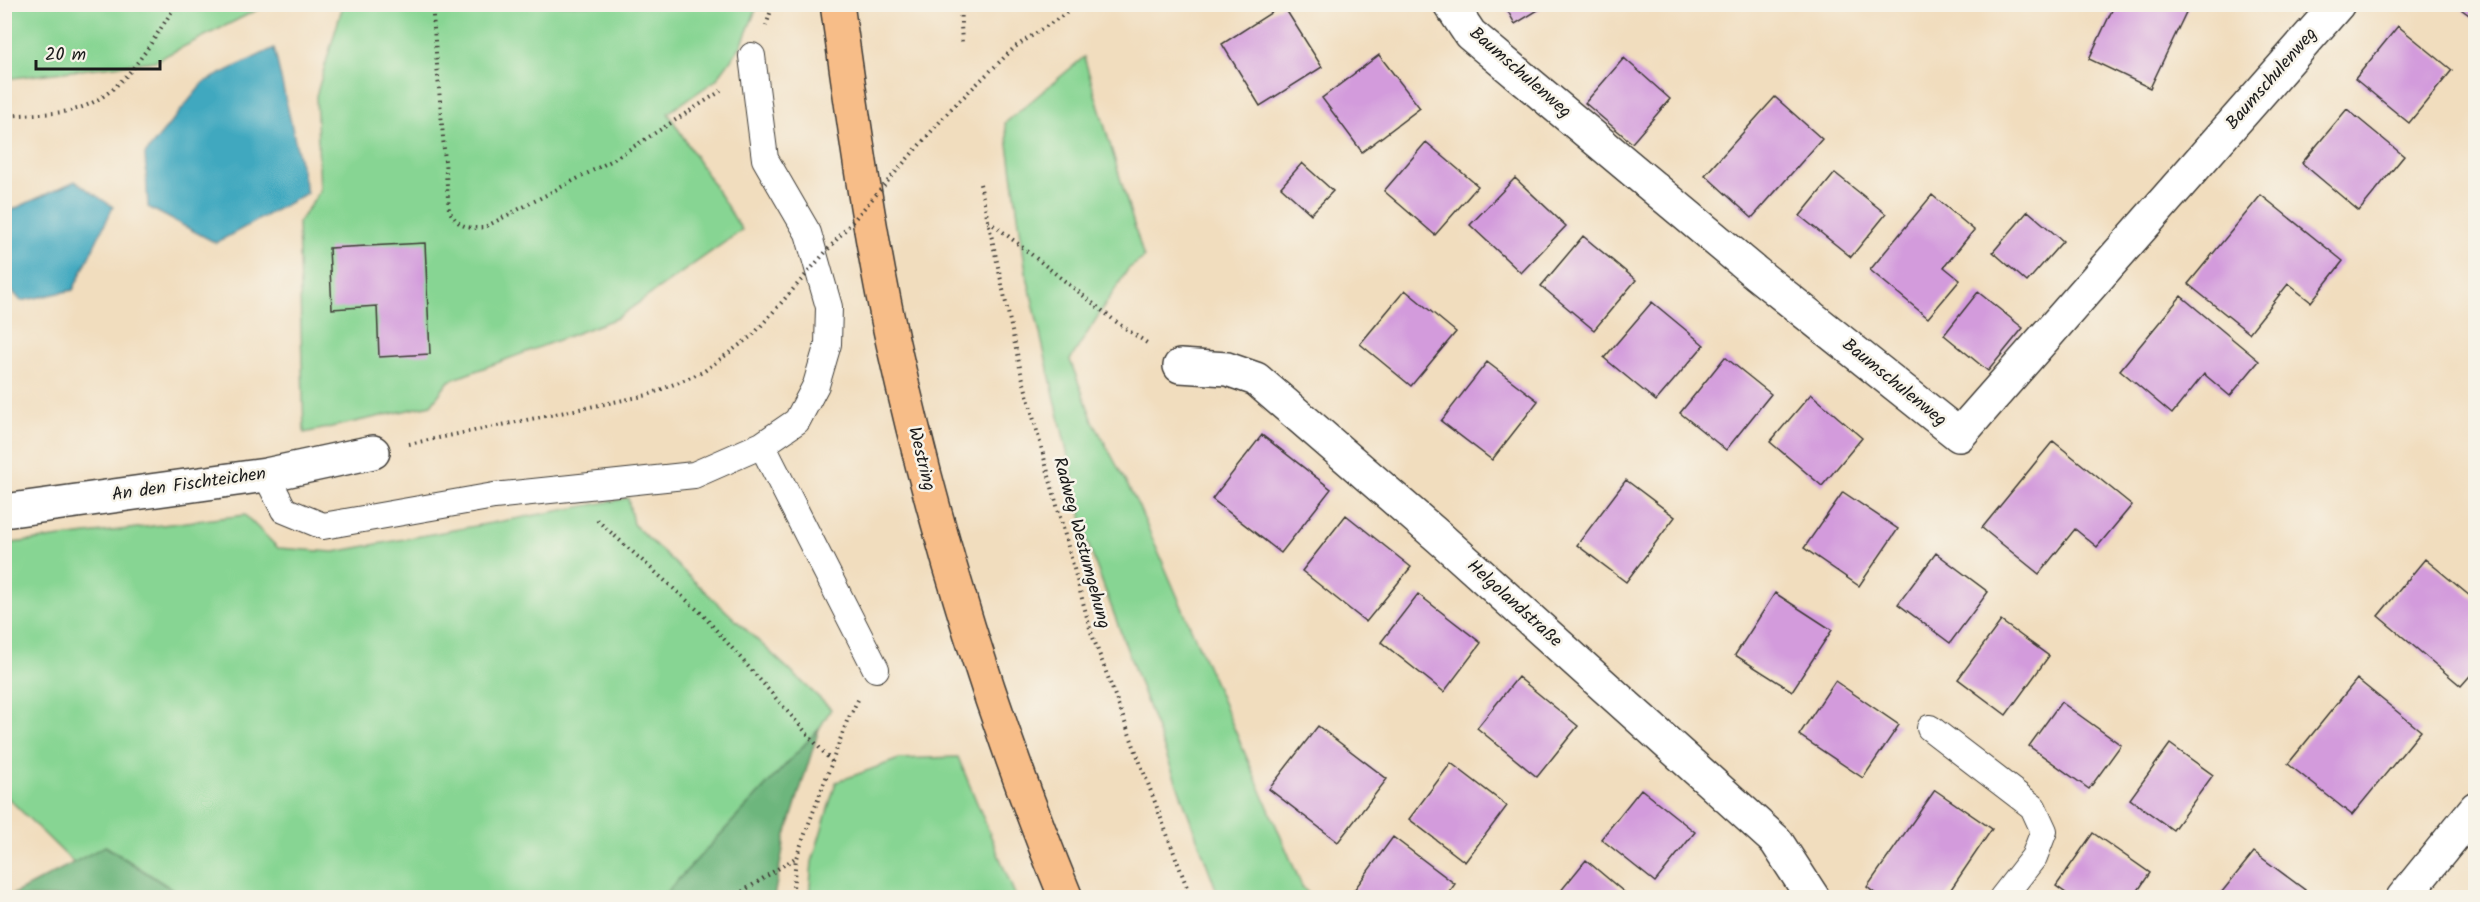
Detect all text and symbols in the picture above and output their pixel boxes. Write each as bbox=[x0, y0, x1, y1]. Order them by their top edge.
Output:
street label: Baumschulenweg bbox=[1462, 20, 1578, 126]
street label: Baumschulenweg bbox=[2219, 21, 2325, 137]
scale bar bbox=[36, 33, 160, 71]
text: 20 m bbox=[45, 41, 86, 70]
street label: Baumschulenweg bbox=[1835, 332, 1953, 434]
street label: Westring bbox=[899, 424, 943, 494]
street label: Radweg Westumgehung bbox=[1044, 454, 1118, 632]
street label: An den Fischteichen bbox=[110, 460, 268, 510]
street label: Helgolandstraße bbox=[1460, 553, 1568, 655]

